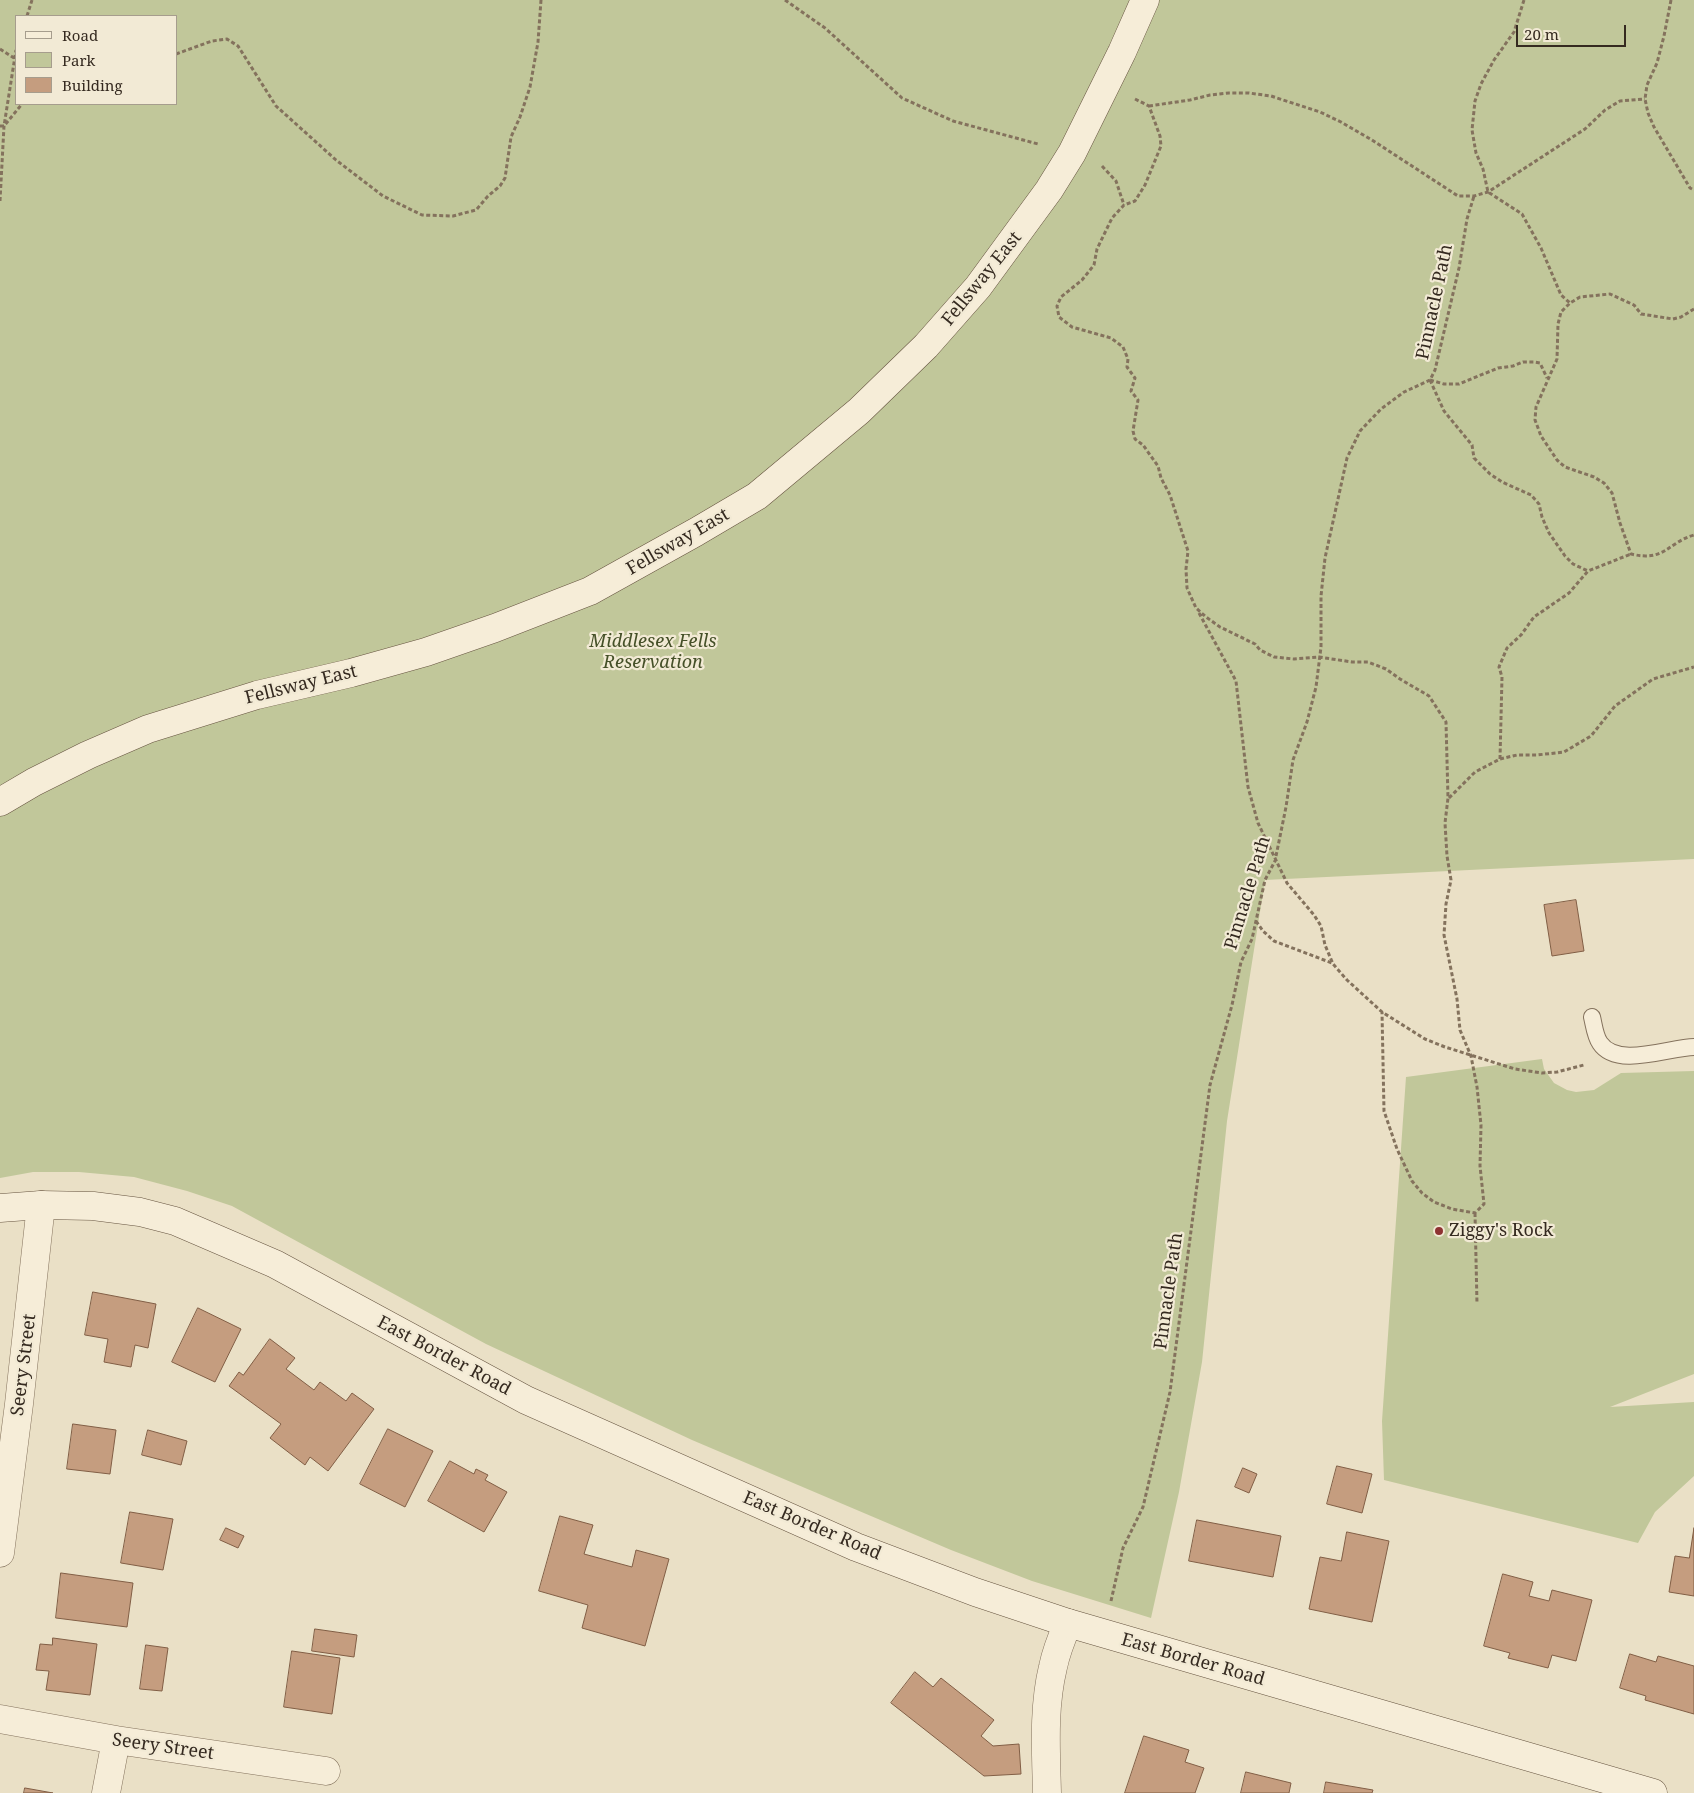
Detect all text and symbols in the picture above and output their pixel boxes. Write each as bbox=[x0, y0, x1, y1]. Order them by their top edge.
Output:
legend bbox=[15, 15, 178, 105]
scale bar bbox=[1519, 15, 1629, 47]
text: 20 m bbox=[1524, 24, 1559, 44]
text: Road bbox=[62, 25, 98, 45]
text: Park bbox=[62, 50, 95, 70]
text: Building bbox=[62, 75, 123, 95]
street label: Fellsway East bbox=[937, 228, 1027, 330]
street label: Pinnacle Path bbox=[1412, 242, 1458, 362]
street label: Fellsway East bbox=[623, 504, 733, 580]
park label: Middlesex Fells Reservation bbox=[589, 631, 717, 674]
street label: Fellsway East bbox=[243, 661, 359, 709]
street label: Pinnacle Path bbox=[1220, 834, 1276, 952]
place label: Ziggy's Rock bbox=[1449, 1220, 1553, 1242]
marker: Ziggy's Rock bbox=[1433, 1225, 1445, 1237]
street label: Pinnacle Path bbox=[1150, 1231, 1188, 1351]
street label: East Border Road bbox=[373, 1312, 515, 1400]
street label: Seery Street bbox=[7, 1313, 41, 1417]
street label: East Border Road bbox=[740, 1487, 884, 1565]
street label: East Border Road bbox=[1119, 1629, 1267, 1691]
street label: Seery Street bbox=[111, 1729, 215, 1765]

